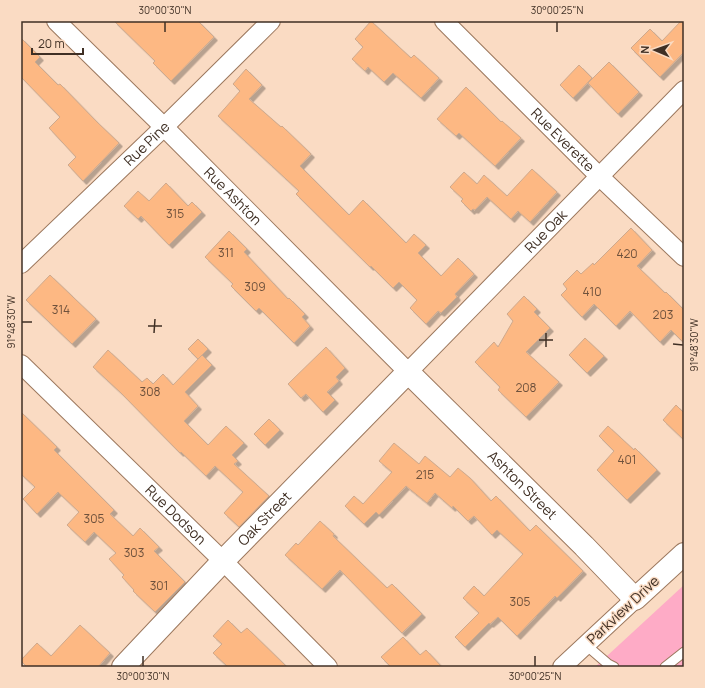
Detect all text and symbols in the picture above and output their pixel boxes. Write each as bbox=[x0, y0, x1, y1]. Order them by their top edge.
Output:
text: 30°00'30"N bbox=[139, 3, 192, 17]
text: 30°00'25"N bbox=[531, 3, 584, 17]
scale bar bbox=[32, 30, 83, 56]
north arrow bbox=[635, 30, 675, 70]
text: 20 m bbox=[38, 35, 65, 52]
text: N bbox=[637, 45, 652, 54]
street label: Rue Everette bbox=[527, 103, 599, 175]
street label: Rue Pine bbox=[119, 117, 173, 170]
street label: Rue Ashton bbox=[200, 163, 266, 229]
house number: 315 bbox=[166, 205, 184, 222]
street label: Rue Oak bbox=[520, 205, 571, 257]
house number: 311 bbox=[218, 244, 234, 261]
house number: 420 bbox=[616, 245, 638, 262]
house number: 309 bbox=[244, 278, 266, 295]
house number: 410 bbox=[582, 283, 602, 300]
text: 91°48'30"W bbox=[4, 295, 18, 349]
house number: 314 bbox=[52, 301, 70, 318]
house number: 203 bbox=[653, 306, 673, 323]
text: 91°48'30"W bbox=[687, 318, 701, 372]
house number: 208 bbox=[515, 379, 537, 396]
house number: 308 bbox=[140, 383, 160, 400]
street label: Ashton Street bbox=[484, 446, 562, 524]
house number: 401 bbox=[617, 451, 637, 468]
house number: 215 bbox=[416, 466, 434, 483]
street label: Rue Dodson bbox=[141, 480, 211, 549]
street label: Oak Street bbox=[233, 487, 295, 550]
house number: 305 bbox=[84, 510, 105, 527]
house number: 303 bbox=[124, 544, 144, 561]
street label: Parkview Drive bbox=[582, 571, 663, 648]
house number: 301 bbox=[150, 577, 168, 594]
house number: 305 bbox=[510, 593, 531, 610]
text: 30°00'30"N bbox=[117, 669, 170, 683]
text: 30°00'25"N bbox=[509, 669, 562, 683]

